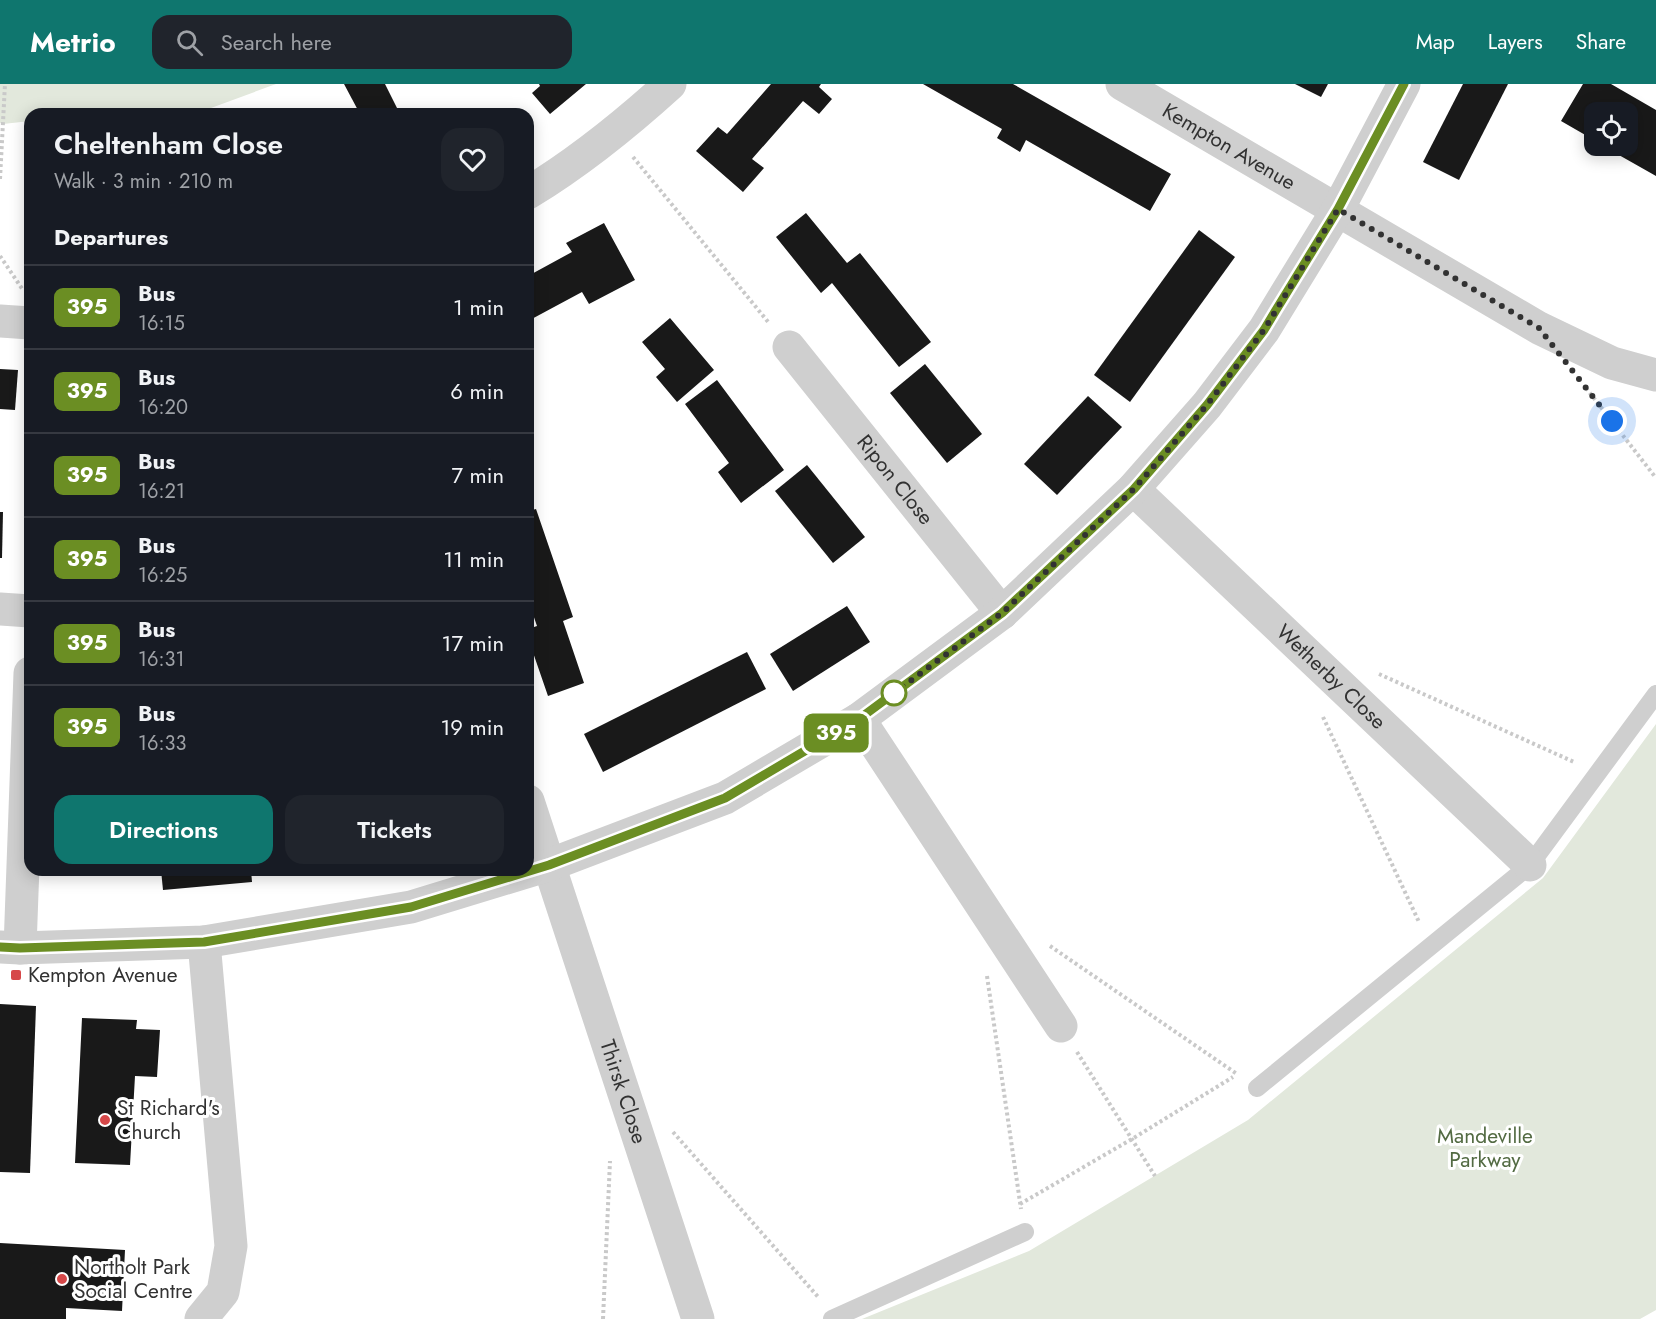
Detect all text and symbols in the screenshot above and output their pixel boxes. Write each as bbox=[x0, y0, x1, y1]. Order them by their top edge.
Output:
search box bbox=[152, 15, 572, 69]
text: Metrio bbox=[30, 22, 116, 63]
icon: search bbox=[173, 26, 206, 59]
text: Search here bbox=[221, 26, 332, 58]
text: Map bbox=[1416, 27, 1455, 57]
text: Layers bbox=[1488, 27, 1543, 57]
text: Share bbox=[1576, 27, 1626, 57]
street label: Kempton Avenue bbox=[1157, 96, 1301, 197]
map controls bbox=[1584, 102, 1638, 156]
button: locate bbox=[1584, 102, 1638, 156]
text: Cheltenham Close bbox=[54, 124, 283, 165]
button: heart bbox=[441, 128, 504, 191]
text: Walk · 3 min · 210 m bbox=[54, 167, 233, 196]
text: Departures bbox=[54, 221, 168, 253]
text: Bus bbox=[138, 277, 175, 309]
text: 1 min bbox=[453, 291, 504, 323]
text: 395 bbox=[67, 292, 107, 322]
text: 16:15 bbox=[138, 309, 185, 338]
text: Bus bbox=[138, 361, 175, 393]
text: 6 min bbox=[450, 375, 504, 407]
text: 395 bbox=[67, 376, 107, 406]
text: 16:20 bbox=[138, 393, 188, 422]
your location bbox=[1597, 406, 1627, 436]
street label: Ripon Close bbox=[850, 428, 941, 531]
text: Bus bbox=[138, 445, 175, 477]
text: 7 min bbox=[451, 459, 504, 491]
text: 395 bbox=[67, 460, 107, 490]
text: 16:21 bbox=[138, 477, 185, 506]
text: Bus bbox=[138, 529, 175, 561]
text: 11 min bbox=[443, 543, 504, 575]
text: 395 bbox=[67, 544, 107, 574]
text: 16:25 bbox=[138, 561, 187, 590]
text: Bus bbox=[138, 613, 175, 645]
street label: Wetherby Close bbox=[1270, 617, 1393, 736]
text: 17 min bbox=[442, 627, 504, 659]
text: 395 bbox=[67, 628, 107, 658]
text: 16:31 bbox=[138, 645, 184, 674]
unlabelled marker bbox=[881, 680, 907, 706]
text: Bus bbox=[138, 697, 175, 729]
text: 19 min bbox=[440, 711, 504, 743]
text: 395 bbox=[67, 712, 107, 742]
line badge: 395 bbox=[802, 714, 870, 752]
text: 395 bbox=[816, 718, 856, 748]
text: 16:33 bbox=[138, 729, 186, 758]
button: Directions bbox=[54, 795, 273, 864]
button: Tickets bbox=[285, 795, 504, 864]
place label: Kempton Avenue bbox=[28, 960, 178, 990]
marker: Kempton Avenue bbox=[9, 968, 23, 982]
street label: Thirsk Close bbox=[592, 1036, 654, 1148]
place label: St Richard's Church bbox=[117, 1093, 220, 1147]
marker: St Richard's Church bbox=[98, 1113, 112, 1127]
park label: Mandeville Parkway bbox=[1437, 1121, 1533, 1175]
place label: Northolt Park Social Centre bbox=[74, 1252, 193, 1306]
marker: Northolt Park Social Centre bbox=[55, 1272, 69, 1286]

